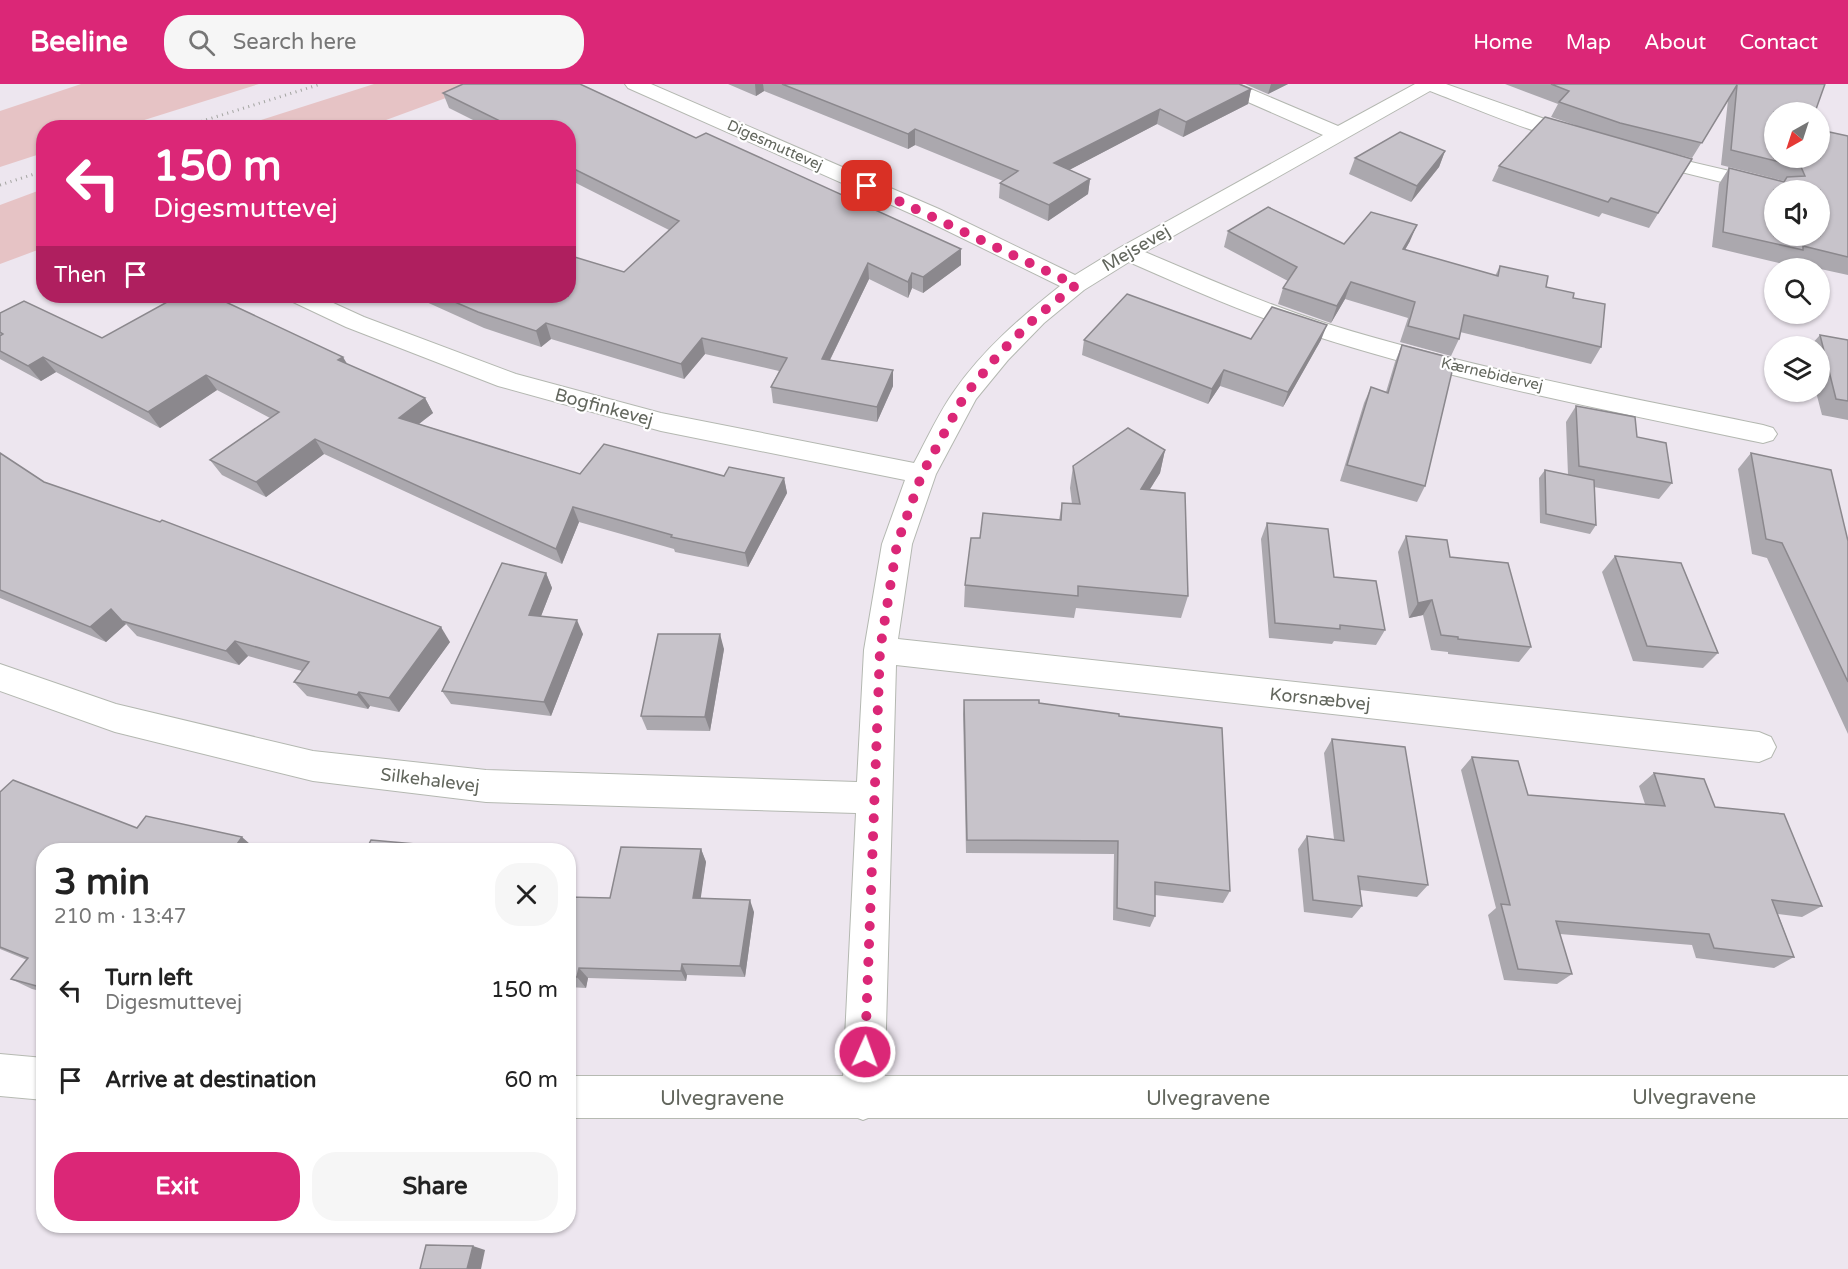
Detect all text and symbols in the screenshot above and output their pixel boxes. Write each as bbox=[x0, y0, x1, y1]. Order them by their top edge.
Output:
search box bbox=[164, 15, 584, 69]
text: Beeline bbox=[30, 25, 128, 59]
icon: search bbox=[185, 26, 218, 59]
text: Search here bbox=[233, 29, 357, 55]
text: Home bbox=[1473, 30, 1533, 55]
text: Map bbox=[1566, 30, 1611, 55]
text: About bbox=[1644, 30, 1706, 55]
text: Contact bbox=[1739, 30, 1818, 55]
north arrow bbox=[1764, 102, 1830, 168]
map controls bbox=[1764, 102, 1830, 402]
street label: Digesmuttevej bbox=[724, 116, 826, 174]
text: 150 m bbox=[153, 141, 282, 192]
icon: left bbox=[54, 144, 132, 222]
pin bbox=[841, 160, 892, 211]
icon: arrive bbox=[850, 169, 883, 202]
button: sound bbox=[1764, 180, 1830, 246]
text: Digesmuttevej bbox=[153, 192, 338, 225]
street label: Mejsevej bbox=[1098, 220, 1174, 276]
icon: arrive bbox=[119, 258, 152, 291]
button: search bbox=[1764, 258, 1830, 324]
text: Then bbox=[54, 262, 107, 288]
button: layers bbox=[1764, 336, 1830, 402]
street label: Kærnebidervej bbox=[1439, 354, 1545, 394]
street label: Bogfinkevej bbox=[552, 383, 656, 431]
street label: Korsnæbvej bbox=[1268, 683, 1372, 715]
street label: Silkehalevej bbox=[379, 763, 481, 797]
text: 3 min bbox=[54, 861, 150, 904]
button: close bbox=[495, 863, 558, 926]
text: 210 m · 13:47 bbox=[54, 905, 186, 929]
text: Turn left bbox=[105, 965, 193, 991]
icon: left bbox=[54, 974, 87, 1007]
text: 150 m bbox=[491, 977, 558, 1003]
text: Digesmuttevej bbox=[105, 991, 242, 1015]
position arrow bbox=[833, 1020, 897, 1084]
icon: arrive bbox=[54, 1064, 87, 1097]
text: Arrive at destination bbox=[105, 1067, 316, 1093]
text: 60 m bbox=[504, 1067, 558, 1093]
street label: Ulvegravene bbox=[1632, 1085, 1756, 1110]
street label: Ulvegravene bbox=[660, 1086, 784, 1111]
street label: Ulvegravene bbox=[1146, 1086, 1270, 1111]
button: Exit bbox=[54, 1152, 300, 1221]
button: Share bbox=[312, 1152, 558, 1221]

